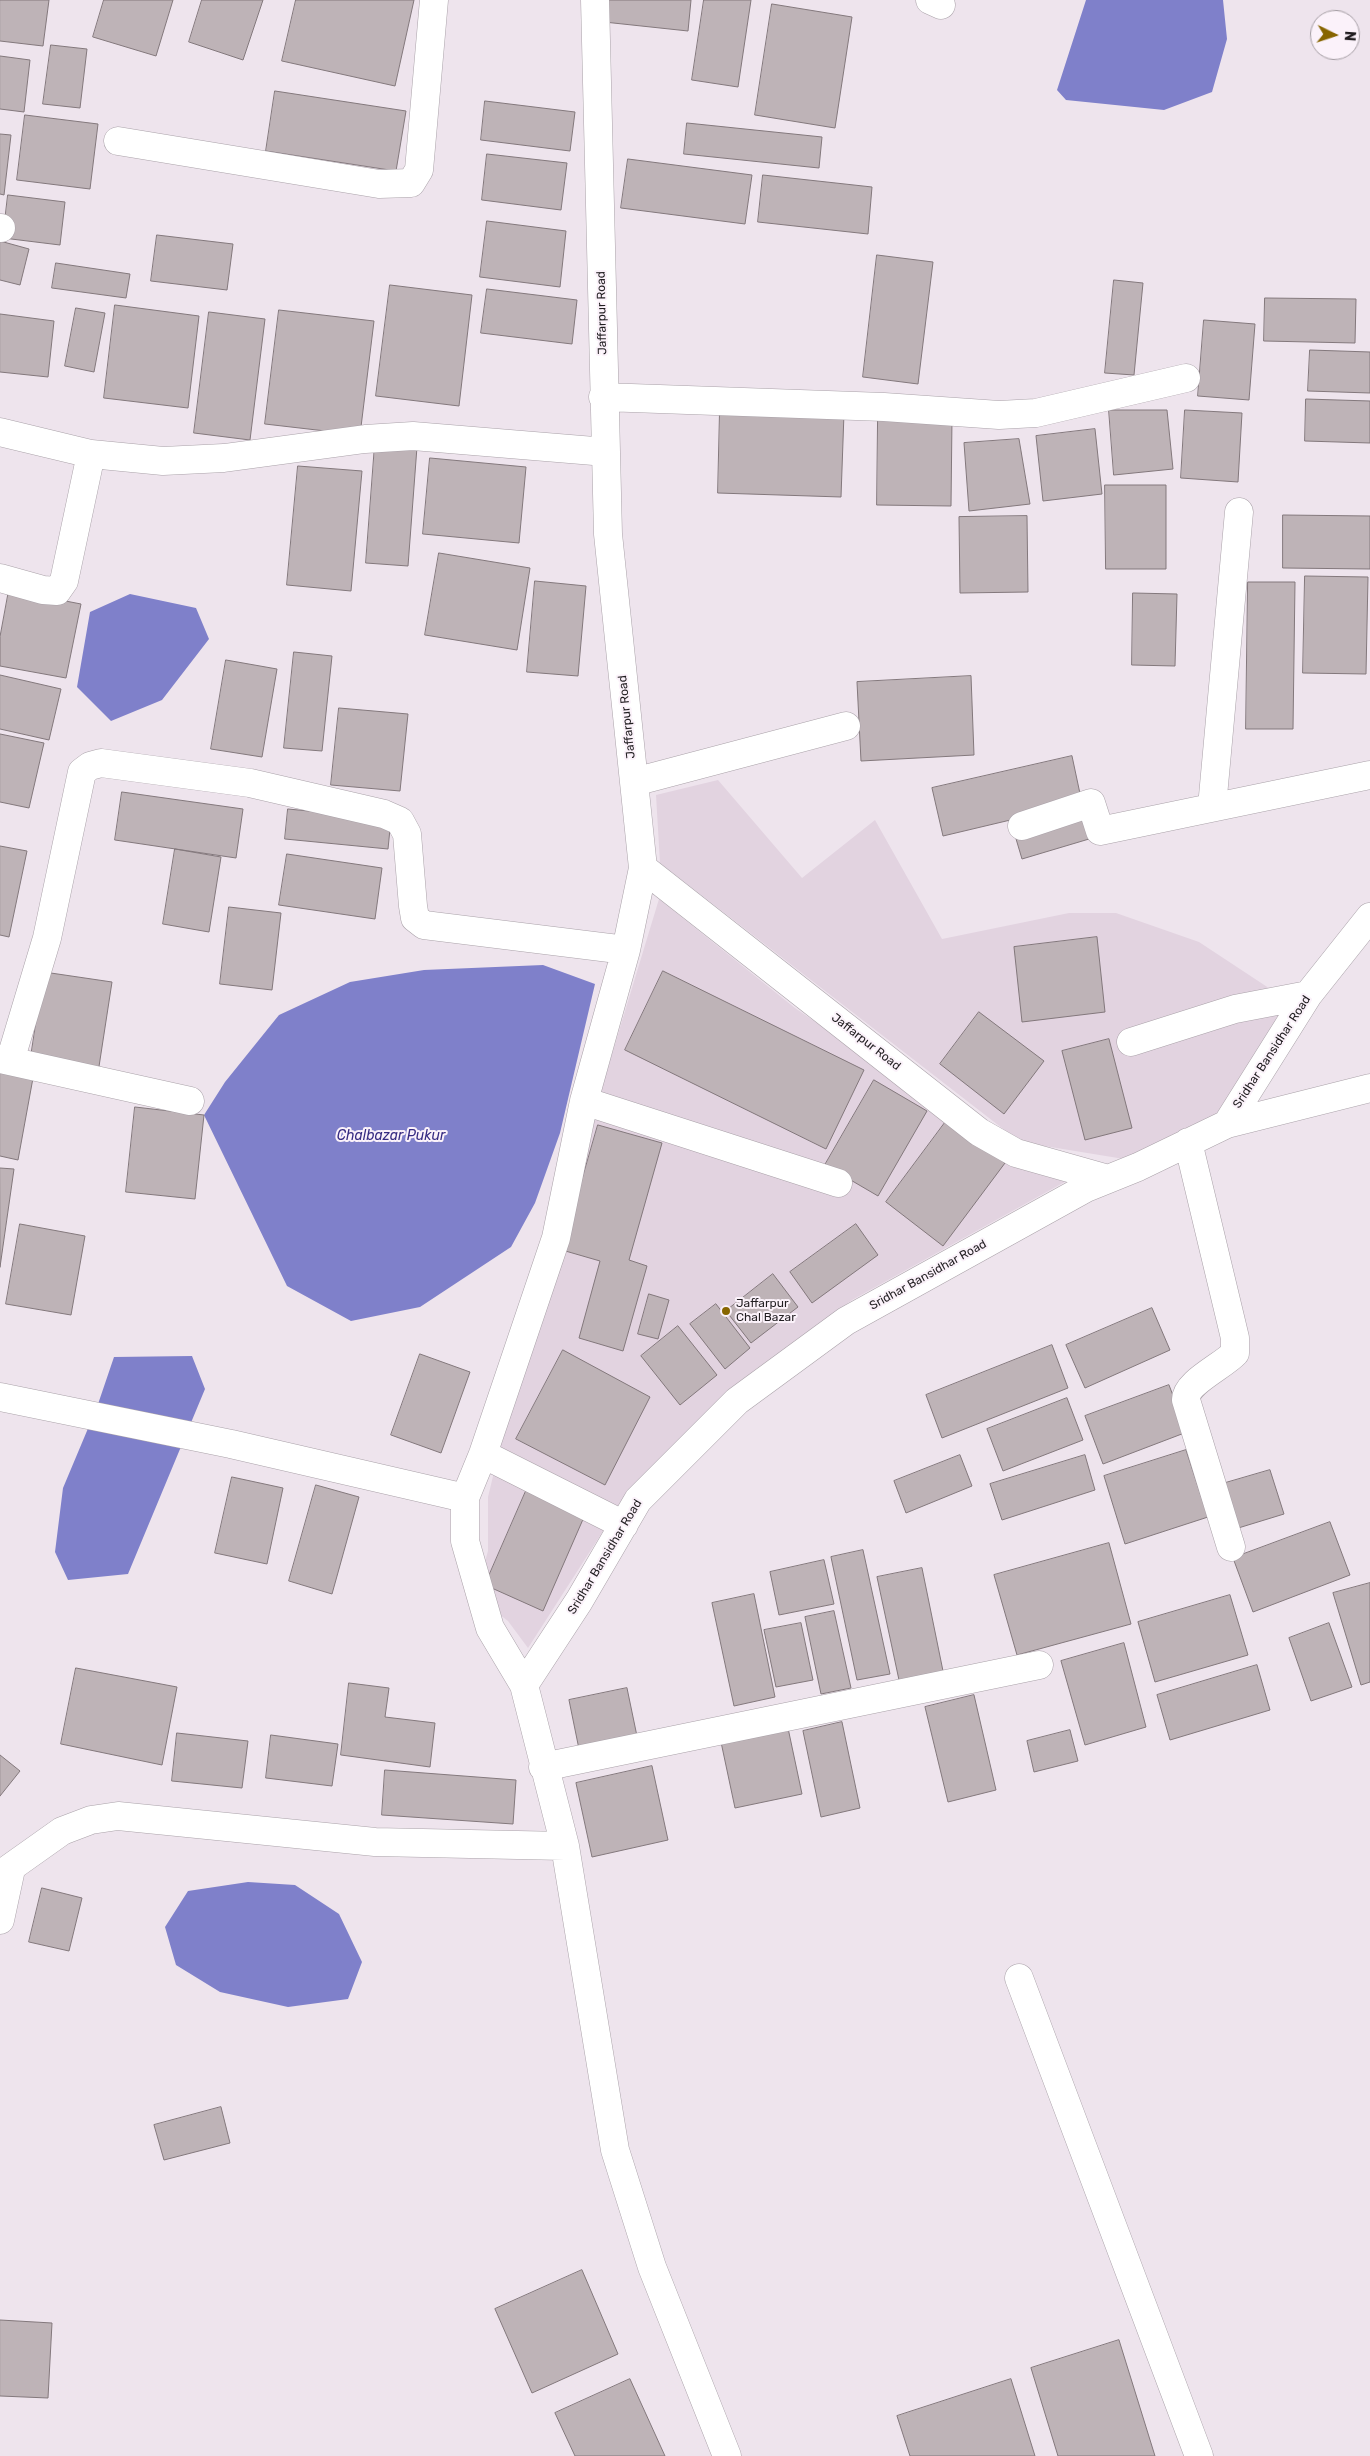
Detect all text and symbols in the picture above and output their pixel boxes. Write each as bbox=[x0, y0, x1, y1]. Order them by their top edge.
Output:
north arrow bbox=[1310, 10, 1360, 60]
text: N bbox=[1341, 30, 1358, 42]
street label: Jaffarpur Road bbox=[594, 271, 610, 355]
street label: Jaffarpur Road bbox=[615, 675, 639, 759]
street label: Sridhar Bansidhar Road bbox=[1230, 993, 1314, 1111]
street label: Jaffarpur Road bbox=[829, 1011, 903, 1073]
water label: Chalbazar Pukur bbox=[337, 1128, 445, 1144]
street label: Sridhar Bansidhar Road bbox=[867, 1237, 989, 1313]
place label: Jaffarpur Chal Bazar bbox=[736, 1297, 796, 1325]
marker: Jaffarpur Chal Bazar bbox=[720, 1305, 732, 1317]
street label: Sridhar Bansidhar Road bbox=[565, 1497, 645, 1617]

